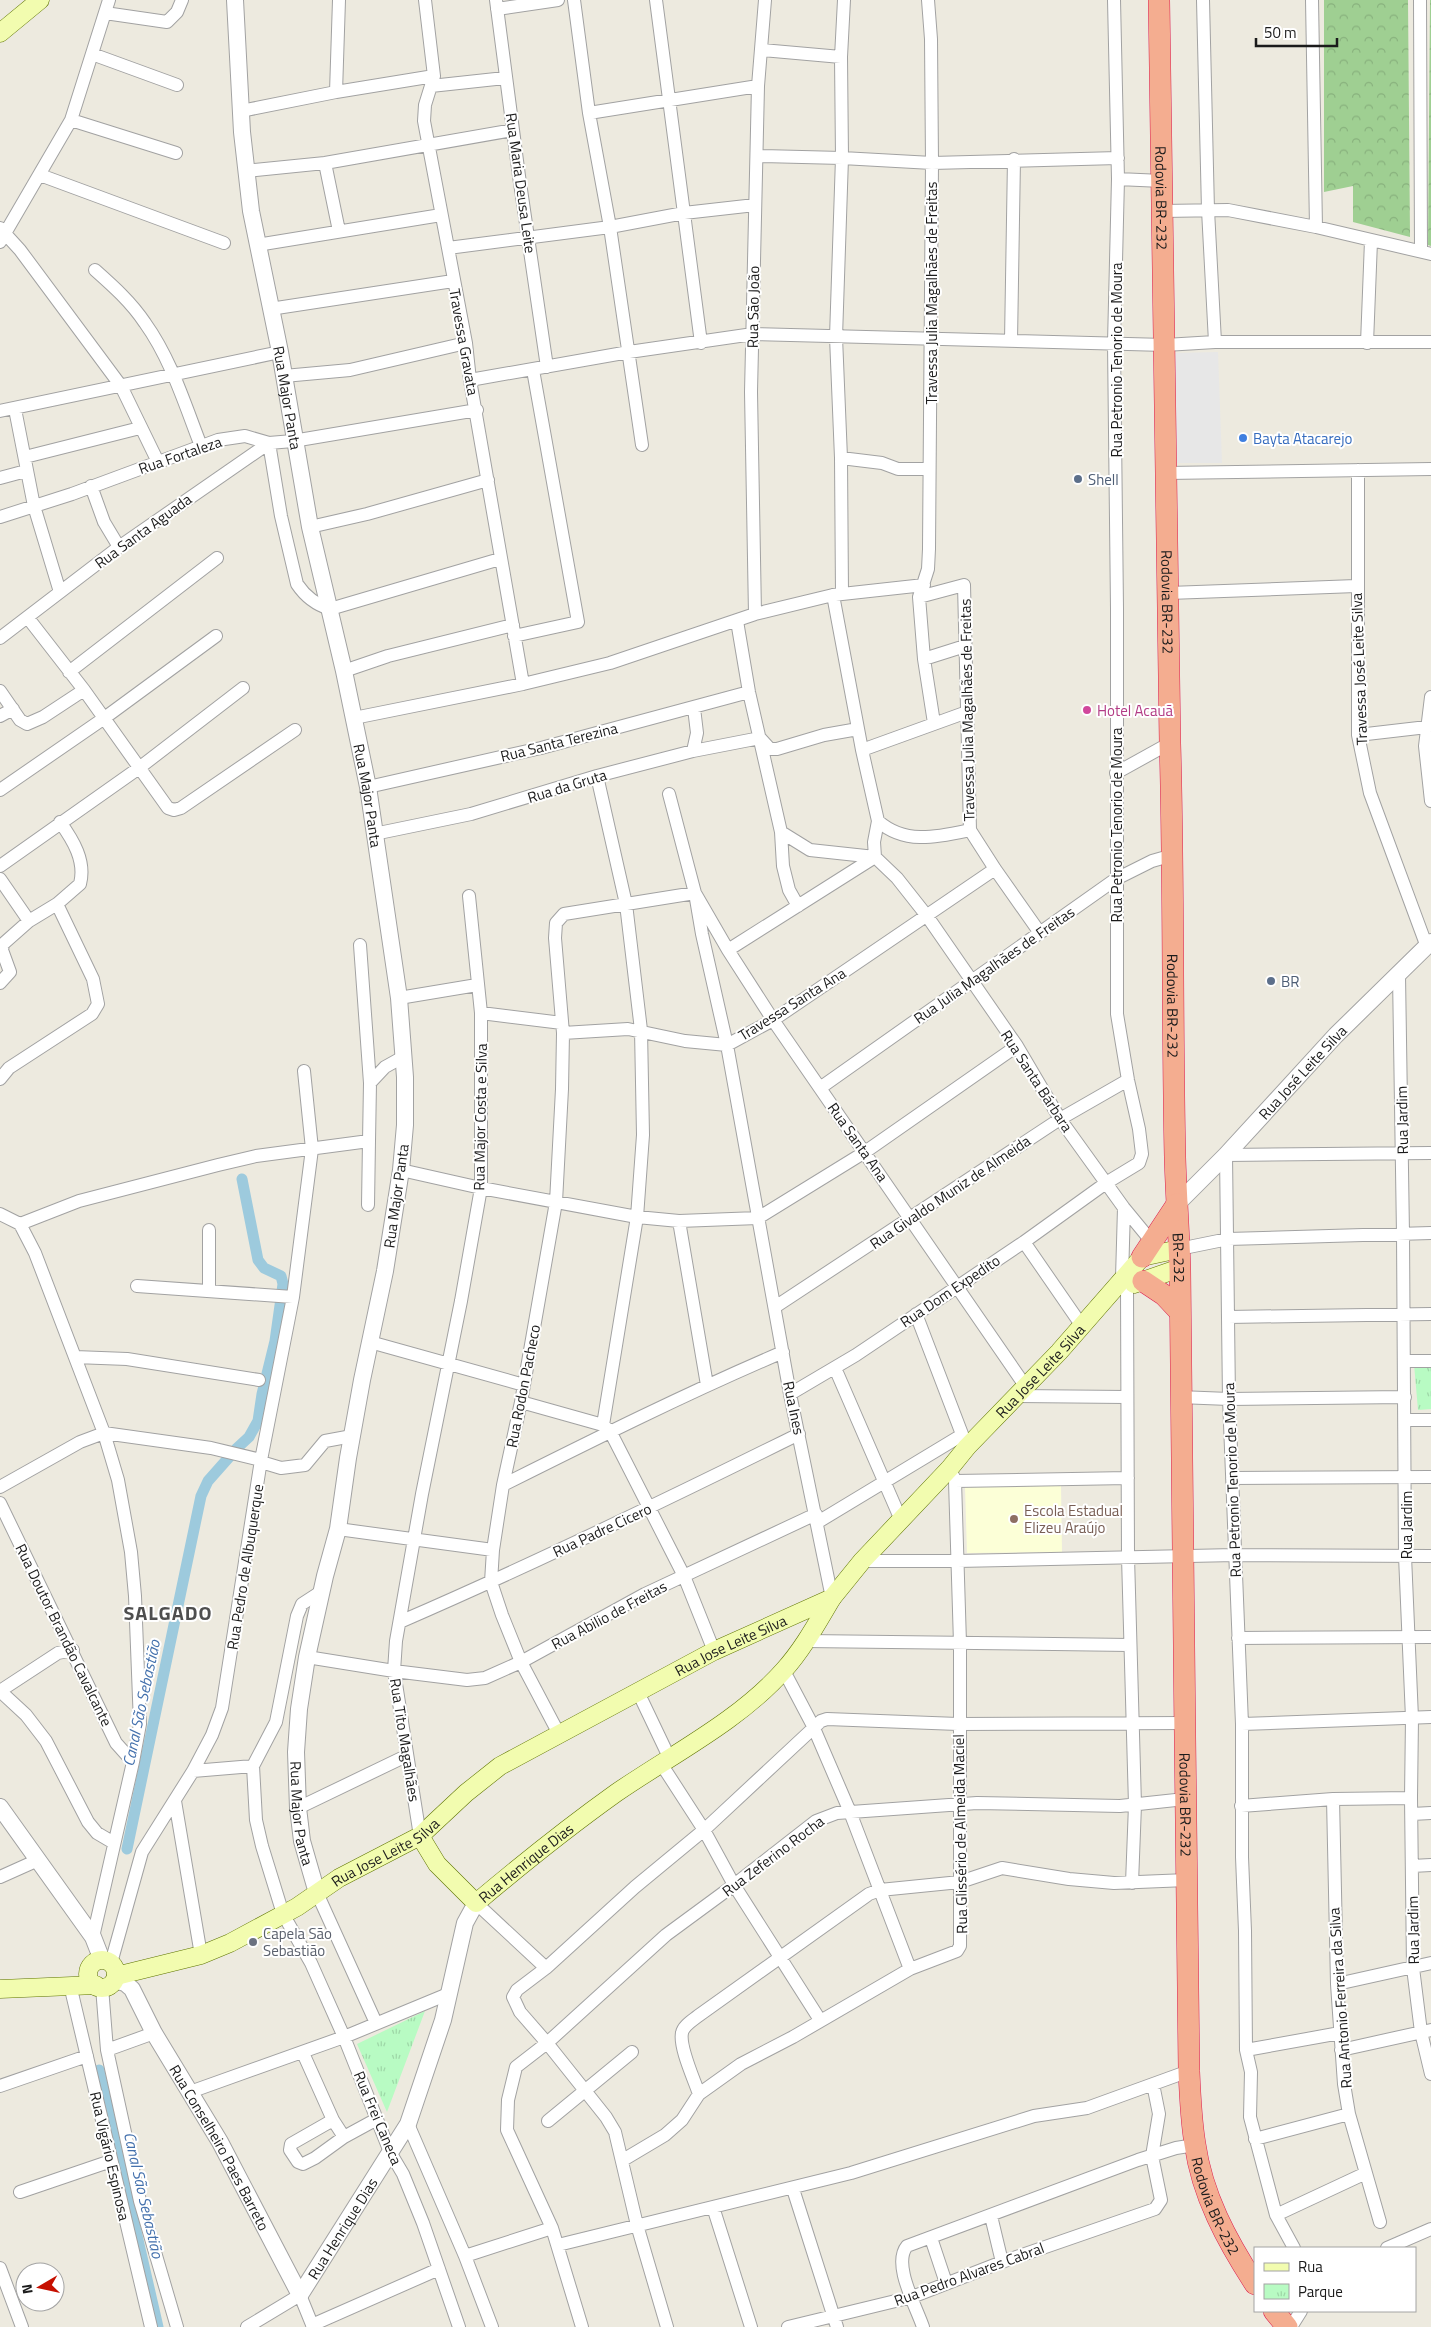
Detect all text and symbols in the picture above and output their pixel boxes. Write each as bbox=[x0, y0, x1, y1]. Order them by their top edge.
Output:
scale bar bbox=[1256, 15, 1337, 47]
text: 50 m bbox=[1264, 21, 1297, 44]
street label: Rua Maria Deusa Leite bbox=[500, 111, 542, 255]
street label: Rodovia BR-232 bbox=[1150, 146, 1174, 250]
street label: Travessa Julia Magalhães de Freitas bbox=[920, 182, 943, 404]
street label: Rua Petronio Tenorio de Moura bbox=[1105, 262, 1128, 457]
street label: Rua São João bbox=[741, 266, 765, 348]
street label: Travessa Gravata bbox=[443, 287, 485, 398]
street label: Rua Major Panta bbox=[267, 344, 308, 452]
place label: Bayta Atacarejo bbox=[1253, 427, 1352, 450]
street label: Rua Fortaleza bbox=[135, 430, 225, 480]
marker: Bayta Atacarejo bbox=[1237, 432, 1249, 444]
place label: Shell bbox=[1088, 468, 1119, 491]
marker: Shell bbox=[1072, 473, 1084, 485]
street label: Rua Santa Aguada bbox=[90, 488, 197, 574]
street label: Rodovia BR-232 bbox=[1156, 550, 1180, 654]
street label: Travessa José Leite Silva bbox=[1345, 592, 1373, 745]
street label: Travessa Julia Magalhães de Freitas bbox=[954, 598, 980, 822]
place label: Hotel Acauã bbox=[1097, 699, 1173, 722]
marker: Hotel Acauã bbox=[1081, 704, 1093, 716]
street label: Rua Santa Terezina bbox=[498, 716, 621, 768]
street label: Rua Petronio Tenorio de Moura bbox=[1105, 727, 1128, 922]
street label: Rua Major Panta bbox=[348, 741, 388, 849]
street label: Rua da Gruta bbox=[524, 763, 610, 809]
street label: Rua Julia Magalhães de Freitas bbox=[909, 900, 1079, 1030]
street label: Rodovia BR-232 bbox=[1161, 954, 1185, 1058]
street label: Travessa Santa Ana bbox=[734, 961, 851, 1046]
place label: BR bbox=[1281, 970, 1299, 993]
marker: BR bbox=[1265, 975, 1277, 987]
street label: Rua José Leite Silva bbox=[1253, 1019, 1352, 1125]
street label: Rua Santa Bárbara bbox=[995, 1025, 1079, 1137]
street label: Rua Major Costa e Silva bbox=[467, 1043, 493, 1191]
street label: Rua Jardim bbox=[1390, 1086, 1414, 1154]
street label: Rua Santa Ana bbox=[822, 1098, 894, 1187]
street label: Rua Givaldo Muniz de Almeida bbox=[865, 1129, 1036, 1255]
street label: Rua Major Panta bbox=[377, 1142, 415, 1250]
street label: BR-232 bbox=[1167, 1232, 1192, 1283]
street label: Rua Dom Expedito bbox=[895, 1249, 1005, 1333]
street label: Rua Jose Leite Silva bbox=[990, 1318, 1090, 1423]
street label: Rua Rodon Pacheco bbox=[500, 1322, 546, 1450]
street label: Rua Ines bbox=[777, 1379, 811, 1437]
street label: Rua Petronio Tenorio de Moura bbox=[1217, 1382, 1247, 1578]
street label: Rua Pedro de Albuquerque bbox=[221, 1482, 269, 1652]
street label: Rua Jardim bbox=[1395, 1491, 1418, 1559]
street label: Rua Padre Cicero bbox=[549, 1497, 655, 1563]
place label: Escola Estadual Elizeu Araújo bbox=[1024, 1499, 1123, 1539]
marker: Escola Estadual Elizeu Araújo bbox=[1008, 1513, 1020, 1525]
street label: Rua Doutor Brandão Cavalcante bbox=[10, 1540, 118, 1730]
street label: Rua Abilio de Freitas bbox=[547, 1575, 671, 1655]
district label: SALGADO bbox=[123, 1597, 213, 1628]
street label: Rua Jose Leite Silva bbox=[670, 1608, 791, 1682]
water label: Canal São Sebastião bbox=[116, 1636, 166, 1768]
street label: Rua Tito Magalhães bbox=[384, 1677, 426, 1803]
street label: Rua Glissério de Almeida Maciel bbox=[947, 1734, 973, 1934]
street label: Rodovia BR-232 bbox=[1174, 1752, 1198, 1857]
street label: Rua Major Panta bbox=[285, 1761, 320, 1869]
street label: Rua Zeferino Rocha bbox=[717, 1810, 829, 1902]
street label: Rua Jose Leite Silva bbox=[326, 1812, 445, 1892]
street label: Rua Henrique Dias bbox=[473, 1817, 578, 1908]
street label: Rua Jardim bbox=[1401, 1896, 1425, 1964]
street label: Rua Antonio Ferreira da Silva bbox=[1322, 1906, 1358, 2089]
place label: Capela São Sebastião bbox=[263, 1922, 332, 1962]
marker: Capela São Sebastião bbox=[247, 1936, 259, 1948]
street label: Rua Conselheiro Paes Barreto bbox=[164, 2060, 276, 2235]
street label: Rua Frei Caneca bbox=[348, 2067, 408, 2169]
street label: Rua Vigário Espinosa bbox=[84, 2089, 136, 2223]
water label: Canal São Sebastião bbox=[118, 2130, 170, 2261]
street label: Rodovia BR-232 bbox=[1186, 2155, 1246, 2259]
street label: Rua Henrique Dias bbox=[301, 2173, 383, 2284]
street label: Rua Pedro Alvares Cabral bbox=[891, 2236, 1047, 2312]
legend bbox=[1254, 2247, 1416, 2312]
text: Rua bbox=[1298, 2255, 1323, 2278]
north arrow bbox=[15, 2262, 65, 2312]
text: Parque bbox=[1298, 2280, 1343, 2303]
text: N bbox=[16, 2283, 38, 2296]

